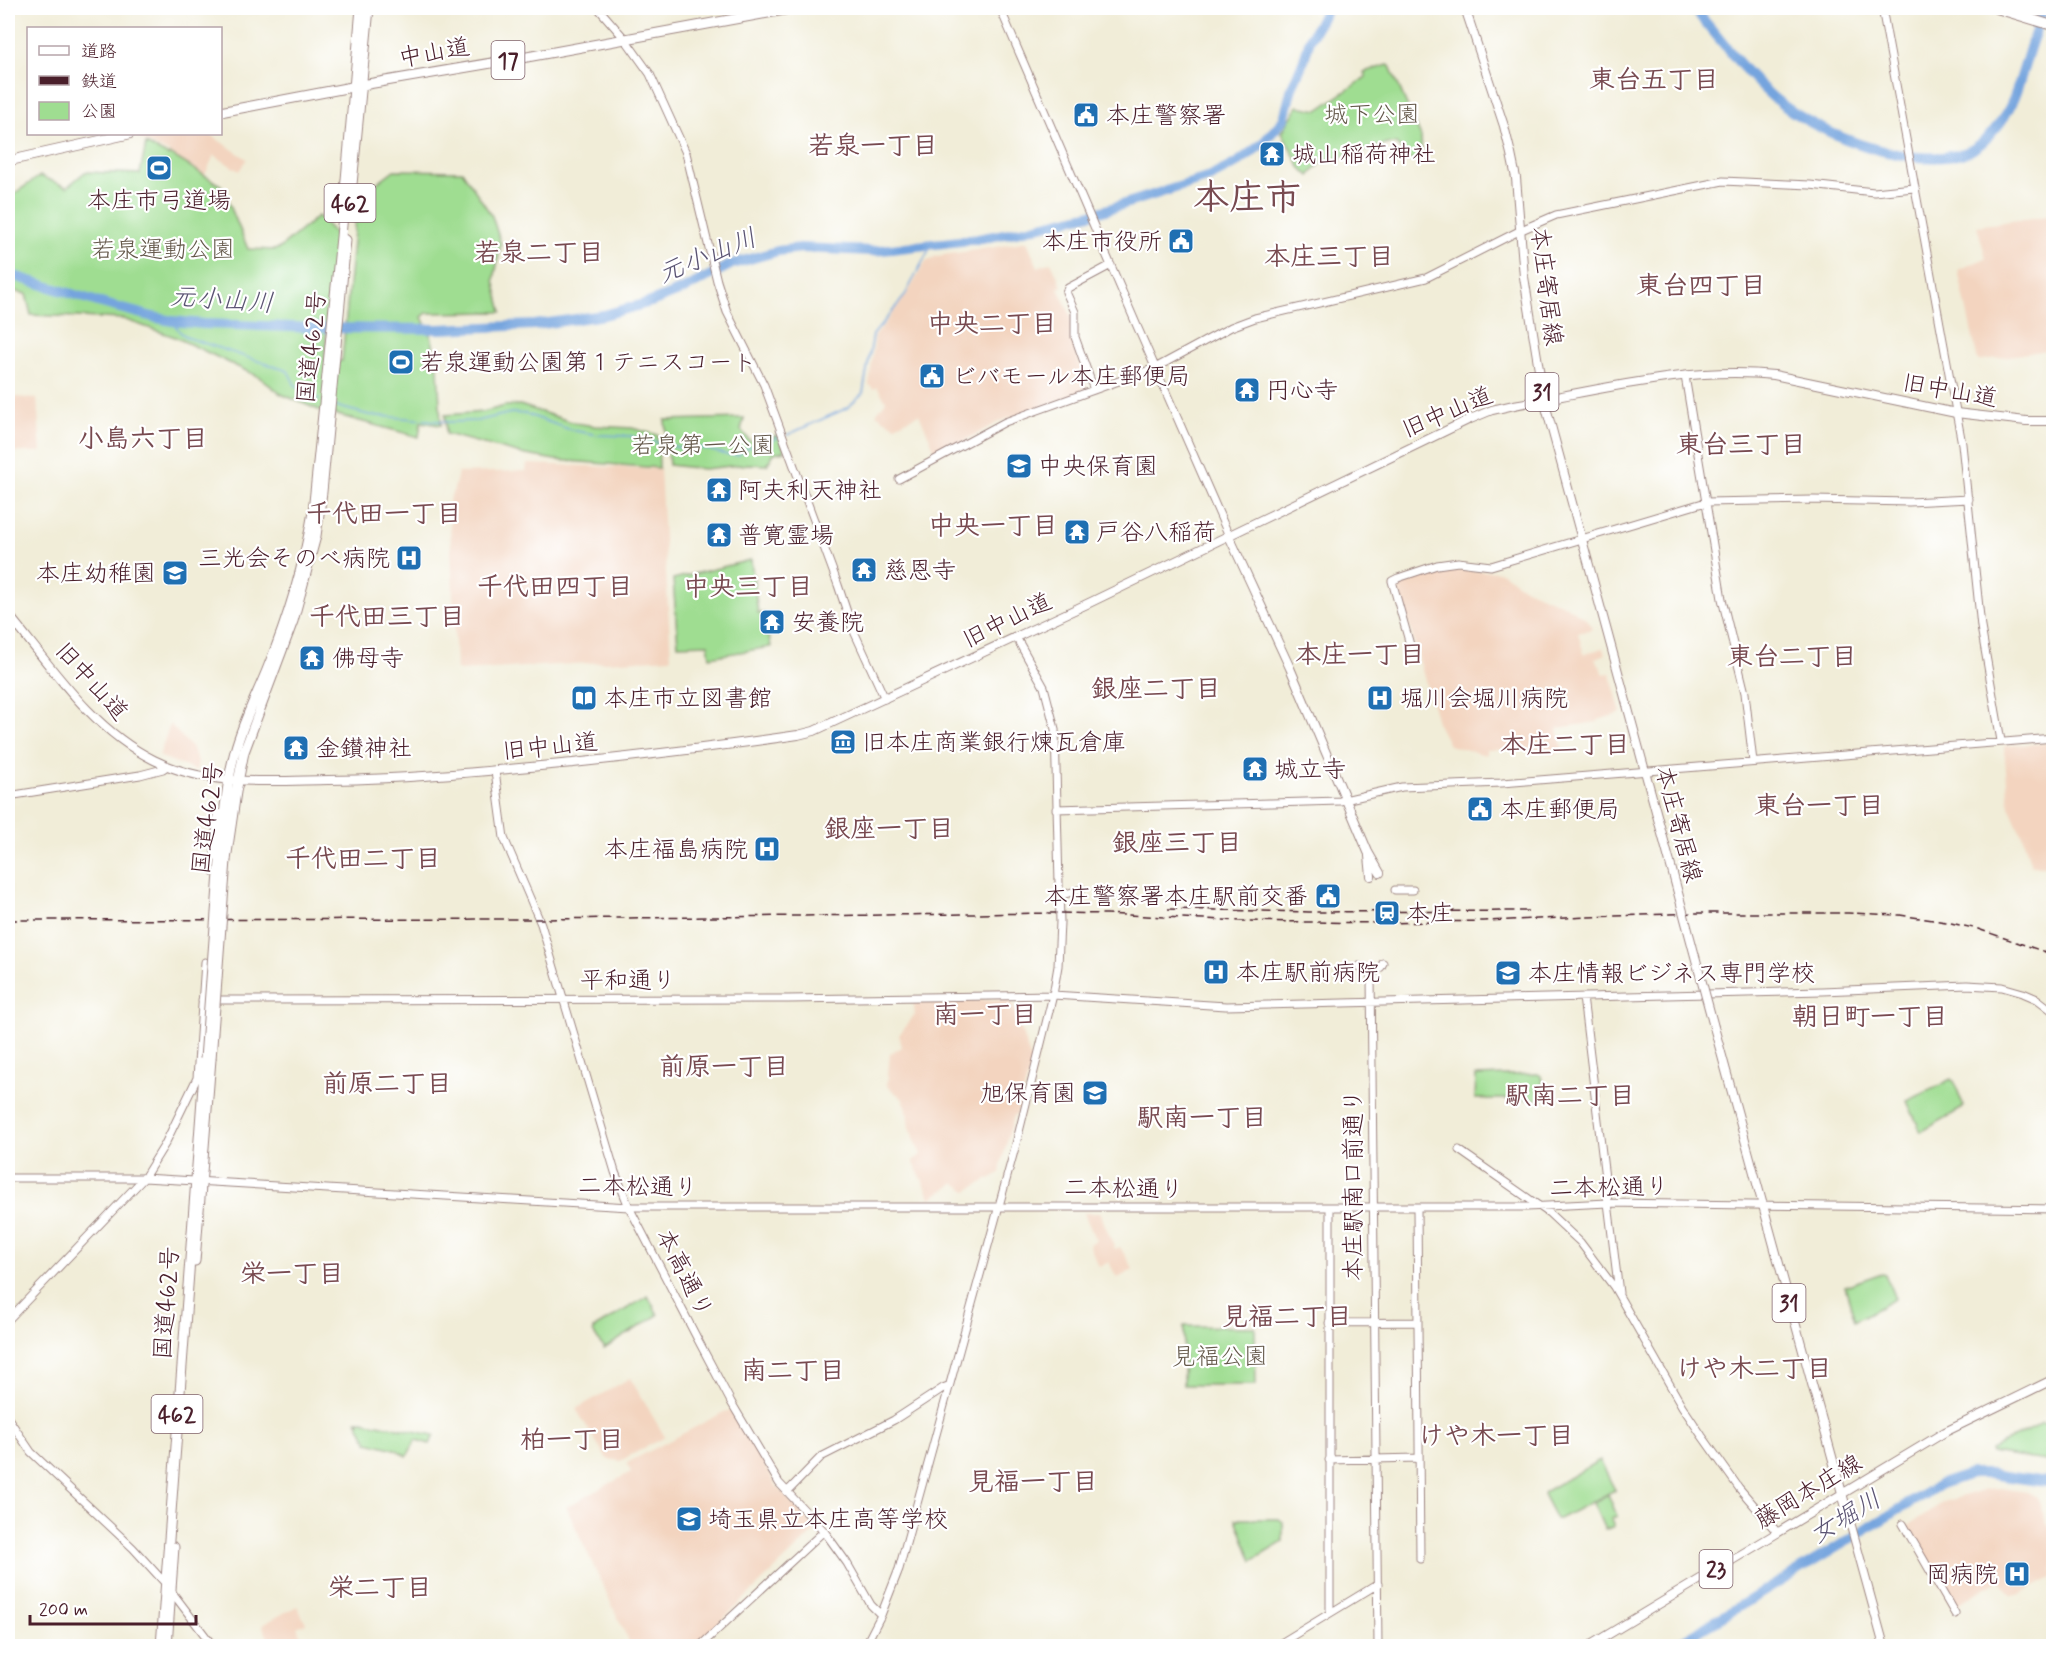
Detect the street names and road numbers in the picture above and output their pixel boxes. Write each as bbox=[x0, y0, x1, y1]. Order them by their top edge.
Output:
street label: 中山道 bbox=[396, 32, 472, 75]
road number: 17 bbox=[492, 41, 524, 79]
road number: 462 bbox=[324, 184, 376, 222]
street label: 本庄寄居線 bbox=[1523, 225, 1568, 348]
street label: 国道462号 bbox=[291, 289, 334, 405]
street label: 旧中山道 bbox=[1900, 368, 2000, 415]
road number: 31 bbox=[1526, 373, 1558, 411]
street label: 旧中山道 bbox=[1397, 380, 1498, 446]
street label: 旧中山道 bbox=[958, 586, 1058, 656]
street label: 旧中山道 bbox=[47, 636, 135, 728]
street label: 旧中山道 bbox=[501, 727, 600, 768]
street label: 国道462号 bbox=[186, 760, 231, 876]
street label: 本庄寄居線 bbox=[1647, 762, 1708, 886]
street label: 平和通り bbox=[580, 966, 676, 997]
street label: 本庄駅南口前通り bbox=[1339, 1089, 1370, 1281]
street label: 二本松通り bbox=[578, 1171, 698, 1204]
street label: 二本松通り bbox=[1549, 1172, 1669, 1205]
street label: 二本松通り bbox=[1064, 1173, 1184, 1206]
street label: 本高通り bbox=[648, 1224, 719, 1323]
street label: 国道462号 bbox=[148, 1245, 187, 1361]
road number: 31 bbox=[1772, 1284, 1806, 1322]
road number: 462 bbox=[152, 1395, 202, 1433]
street label: 藤岡本庄線 bbox=[1749, 1448, 1868, 1536]
road number: 23 bbox=[1700, 1550, 1732, 1588]

